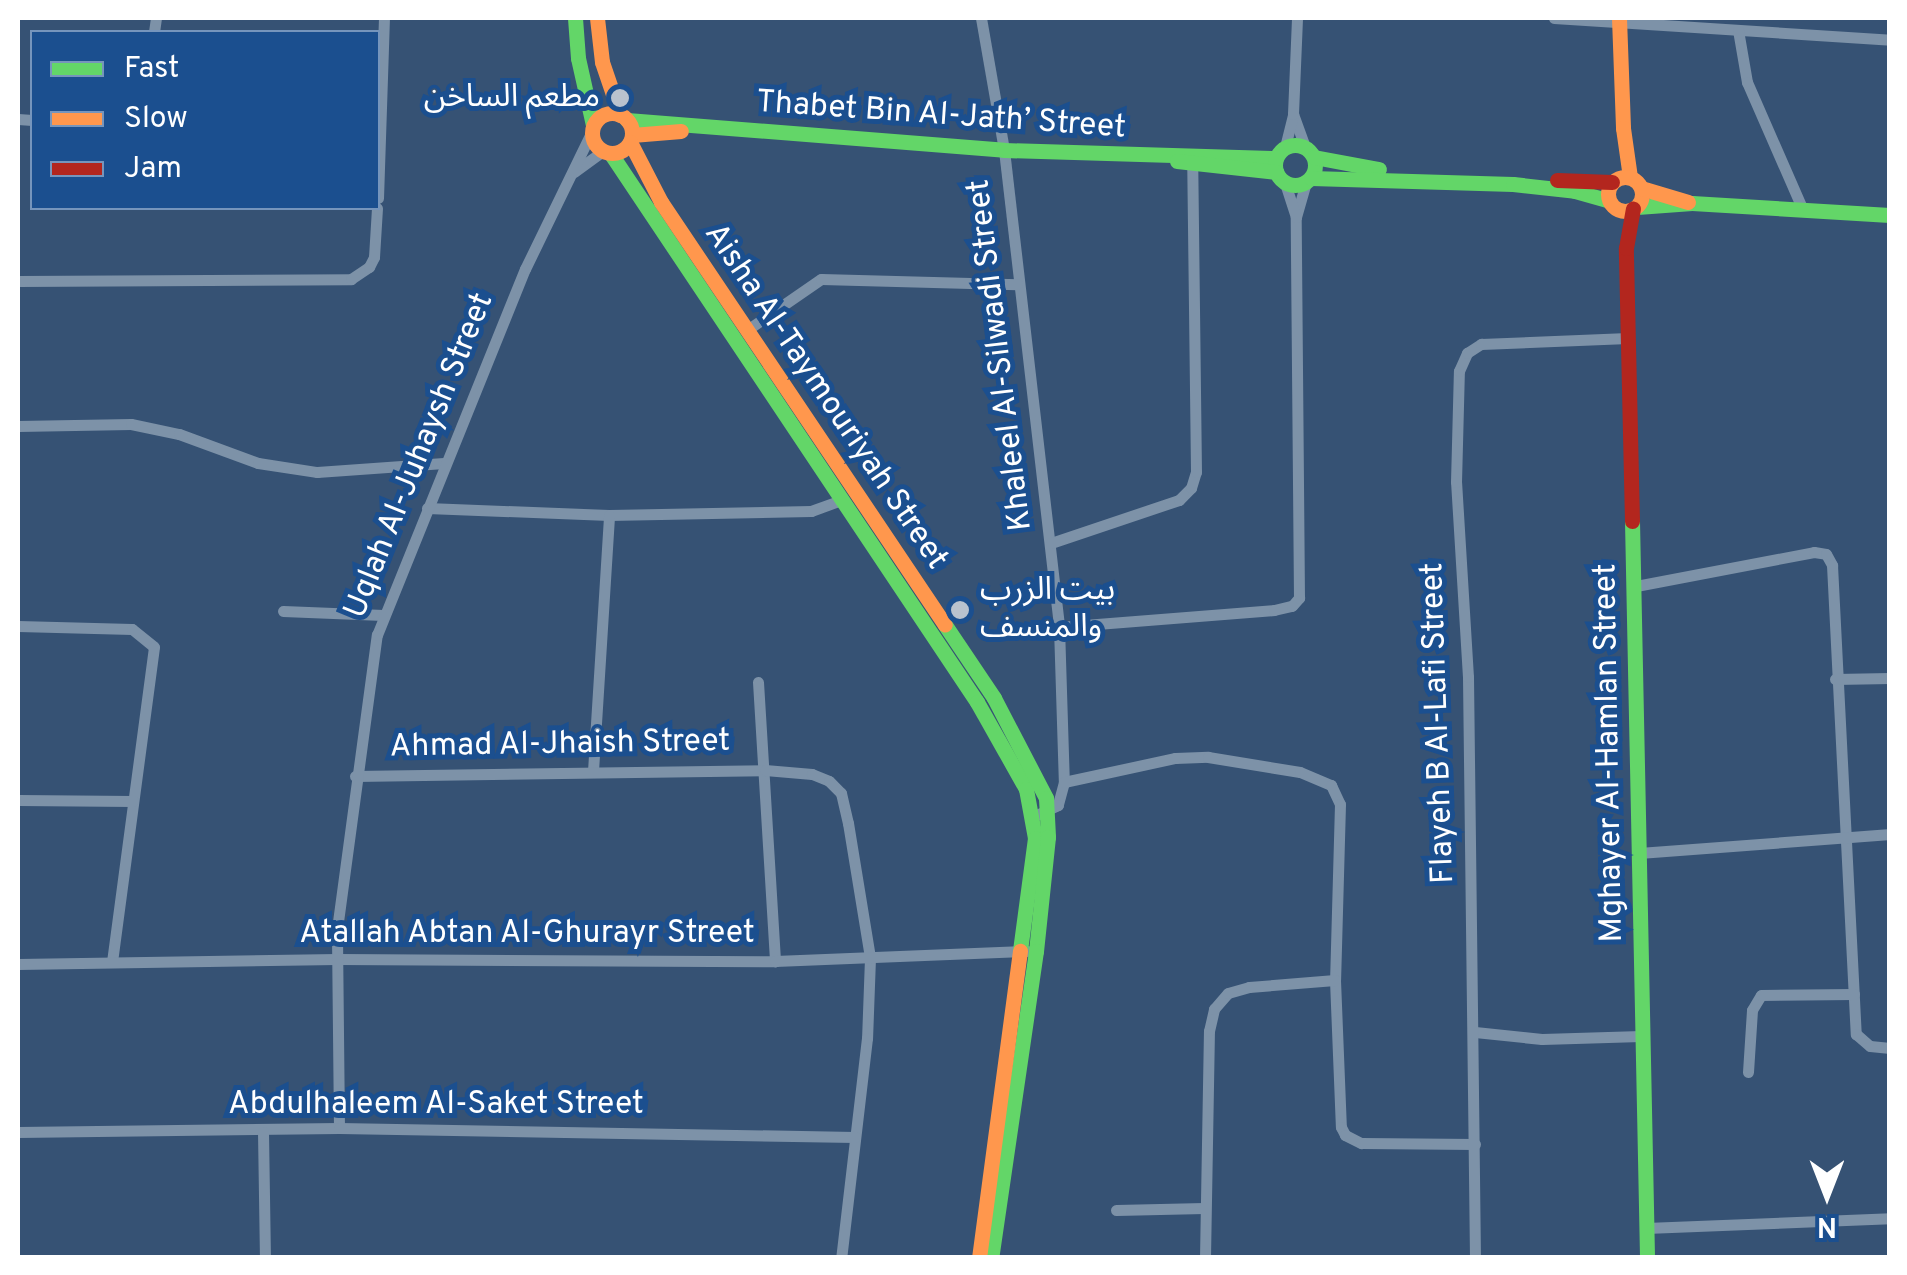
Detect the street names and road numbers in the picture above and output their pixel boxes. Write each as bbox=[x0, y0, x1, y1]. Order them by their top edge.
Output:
street label: Thabet Bin Al-Jath’ Street bbox=[754, 84, 1128, 148]
street label: Khaleel Al-Silwadi Street bbox=[960, 176, 1042, 534]
street label: Aisha Al-Taymouriyah Street bbox=[694, 216, 956, 578]
street label: Uqlah Al-Juhaysh Street bbox=[337, 287, 503, 625]
street label: Flayeh B Al-Lafi Street bbox=[1414, 561, 1464, 885]
street label: Mghayer Al-Hamlan Street bbox=[1587, 562, 1633, 944]
street label: Ahmad Al-Jhaish Street bbox=[389, 723, 731, 767]
street label: Atallah Abtan Al-Ghurayr Street bbox=[298, 915, 756, 953]
street label: Abdulhaleem Al-Saket Street bbox=[227, 1086, 645, 1124]

